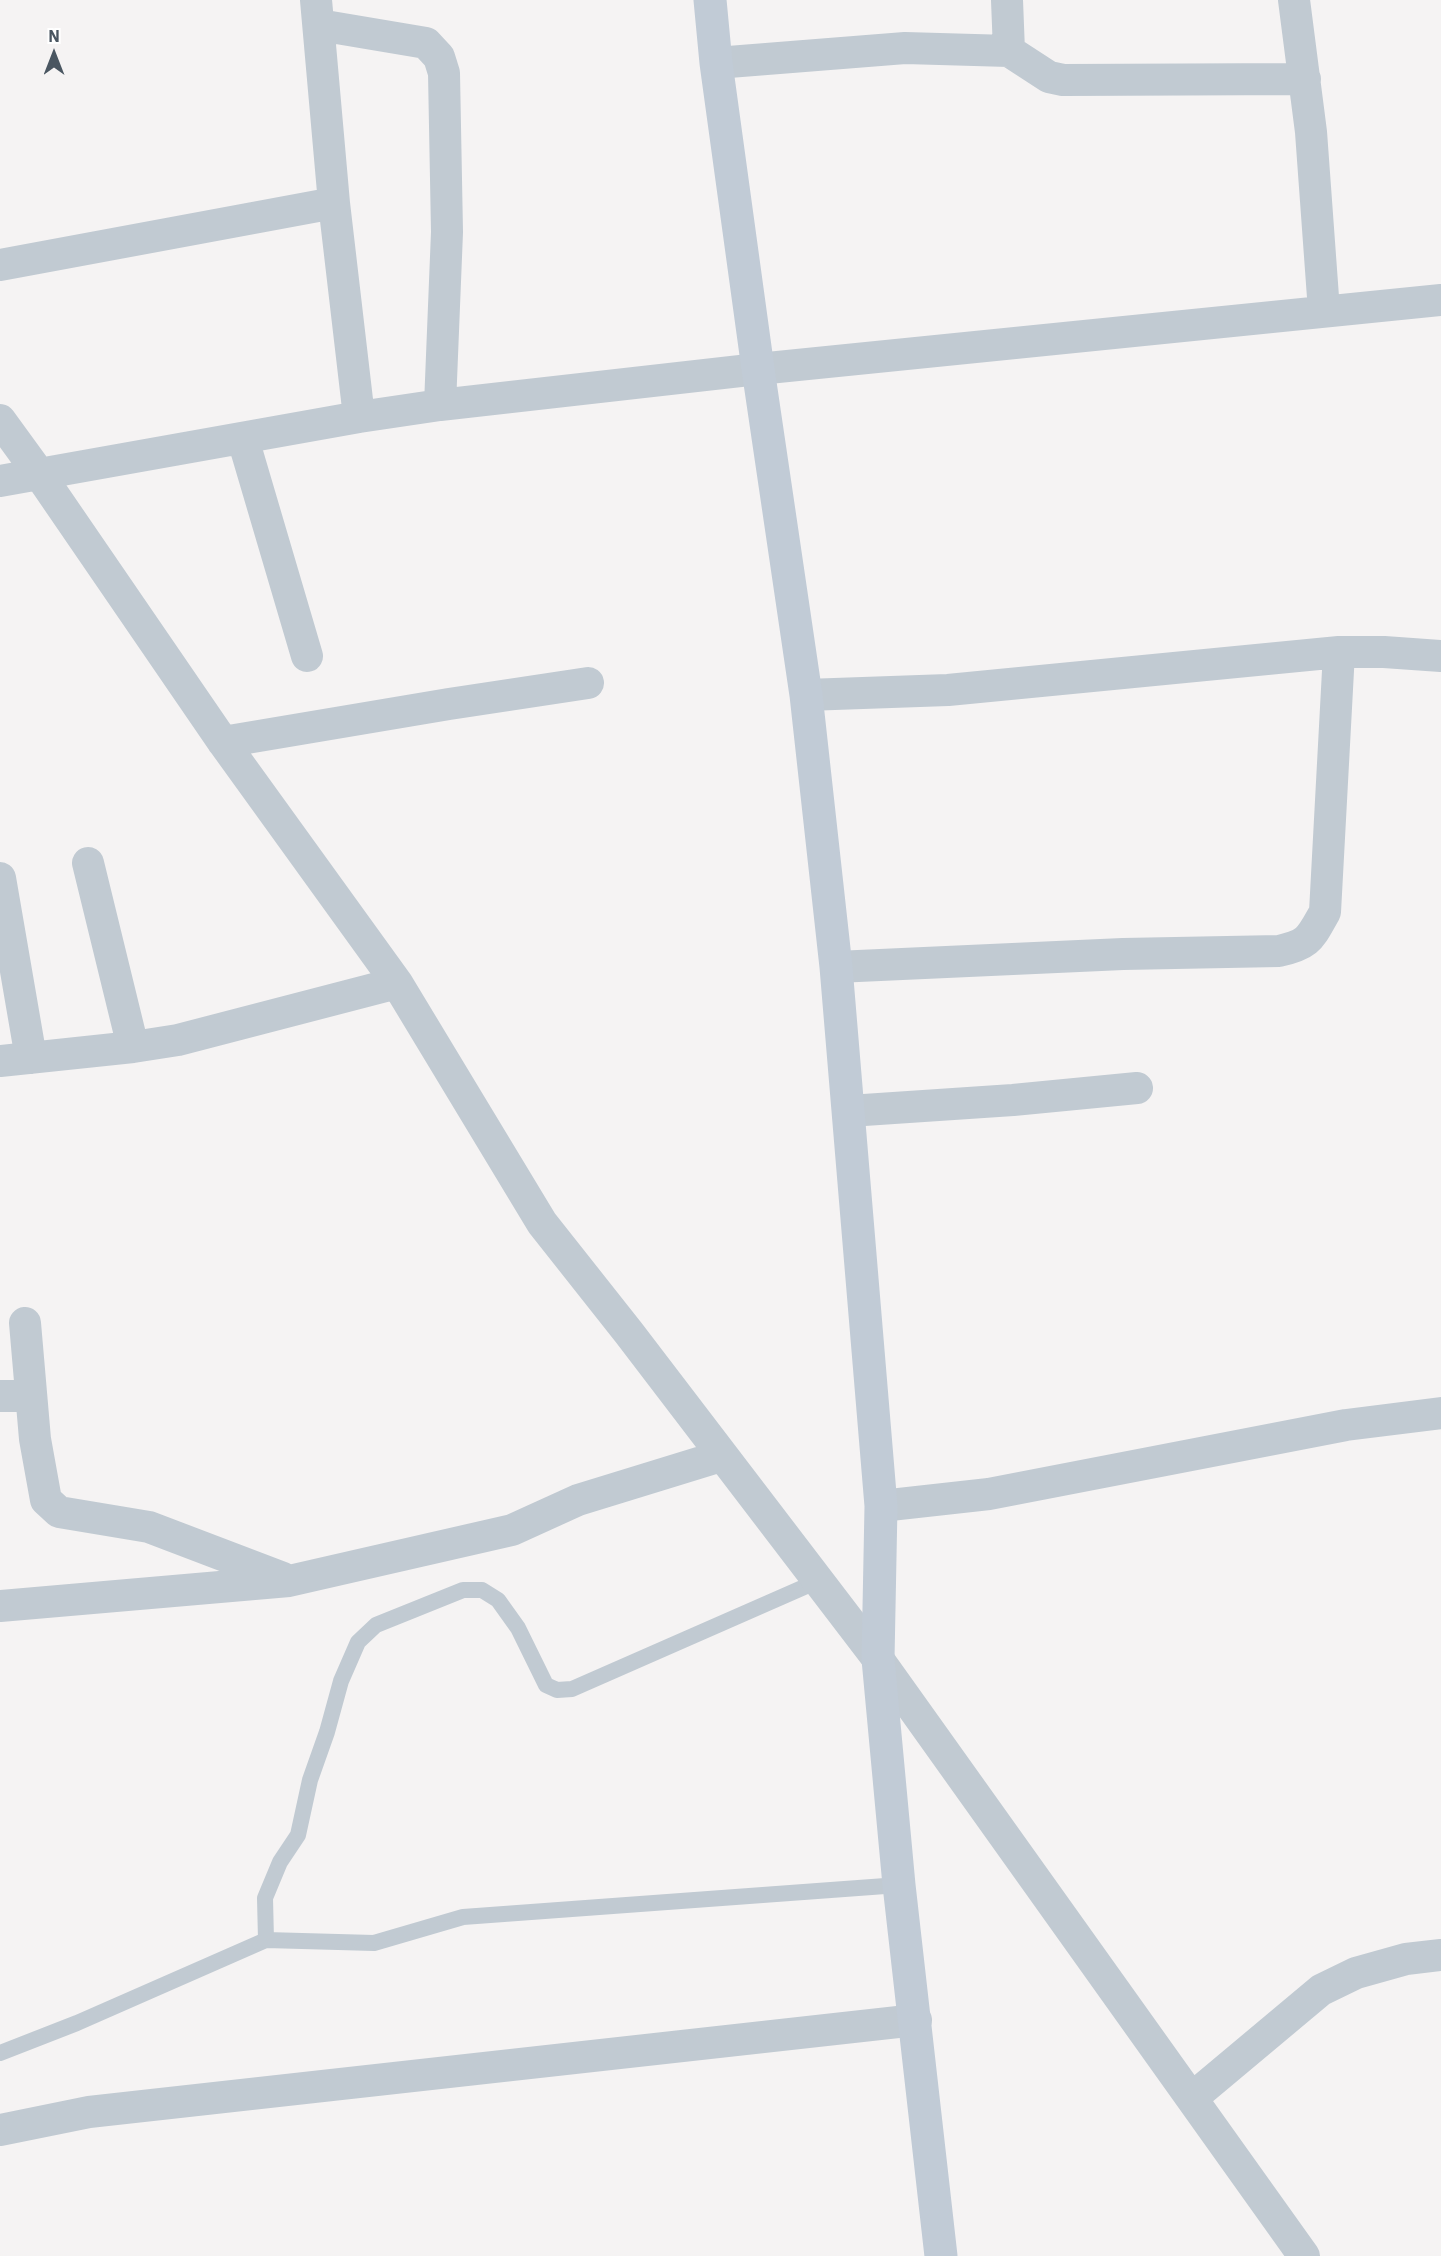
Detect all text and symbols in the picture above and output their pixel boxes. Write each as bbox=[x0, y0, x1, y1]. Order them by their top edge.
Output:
north arrow bbox=[24, 24, 84, 84]
text: N bbox=[48, 26, 60, 46]

